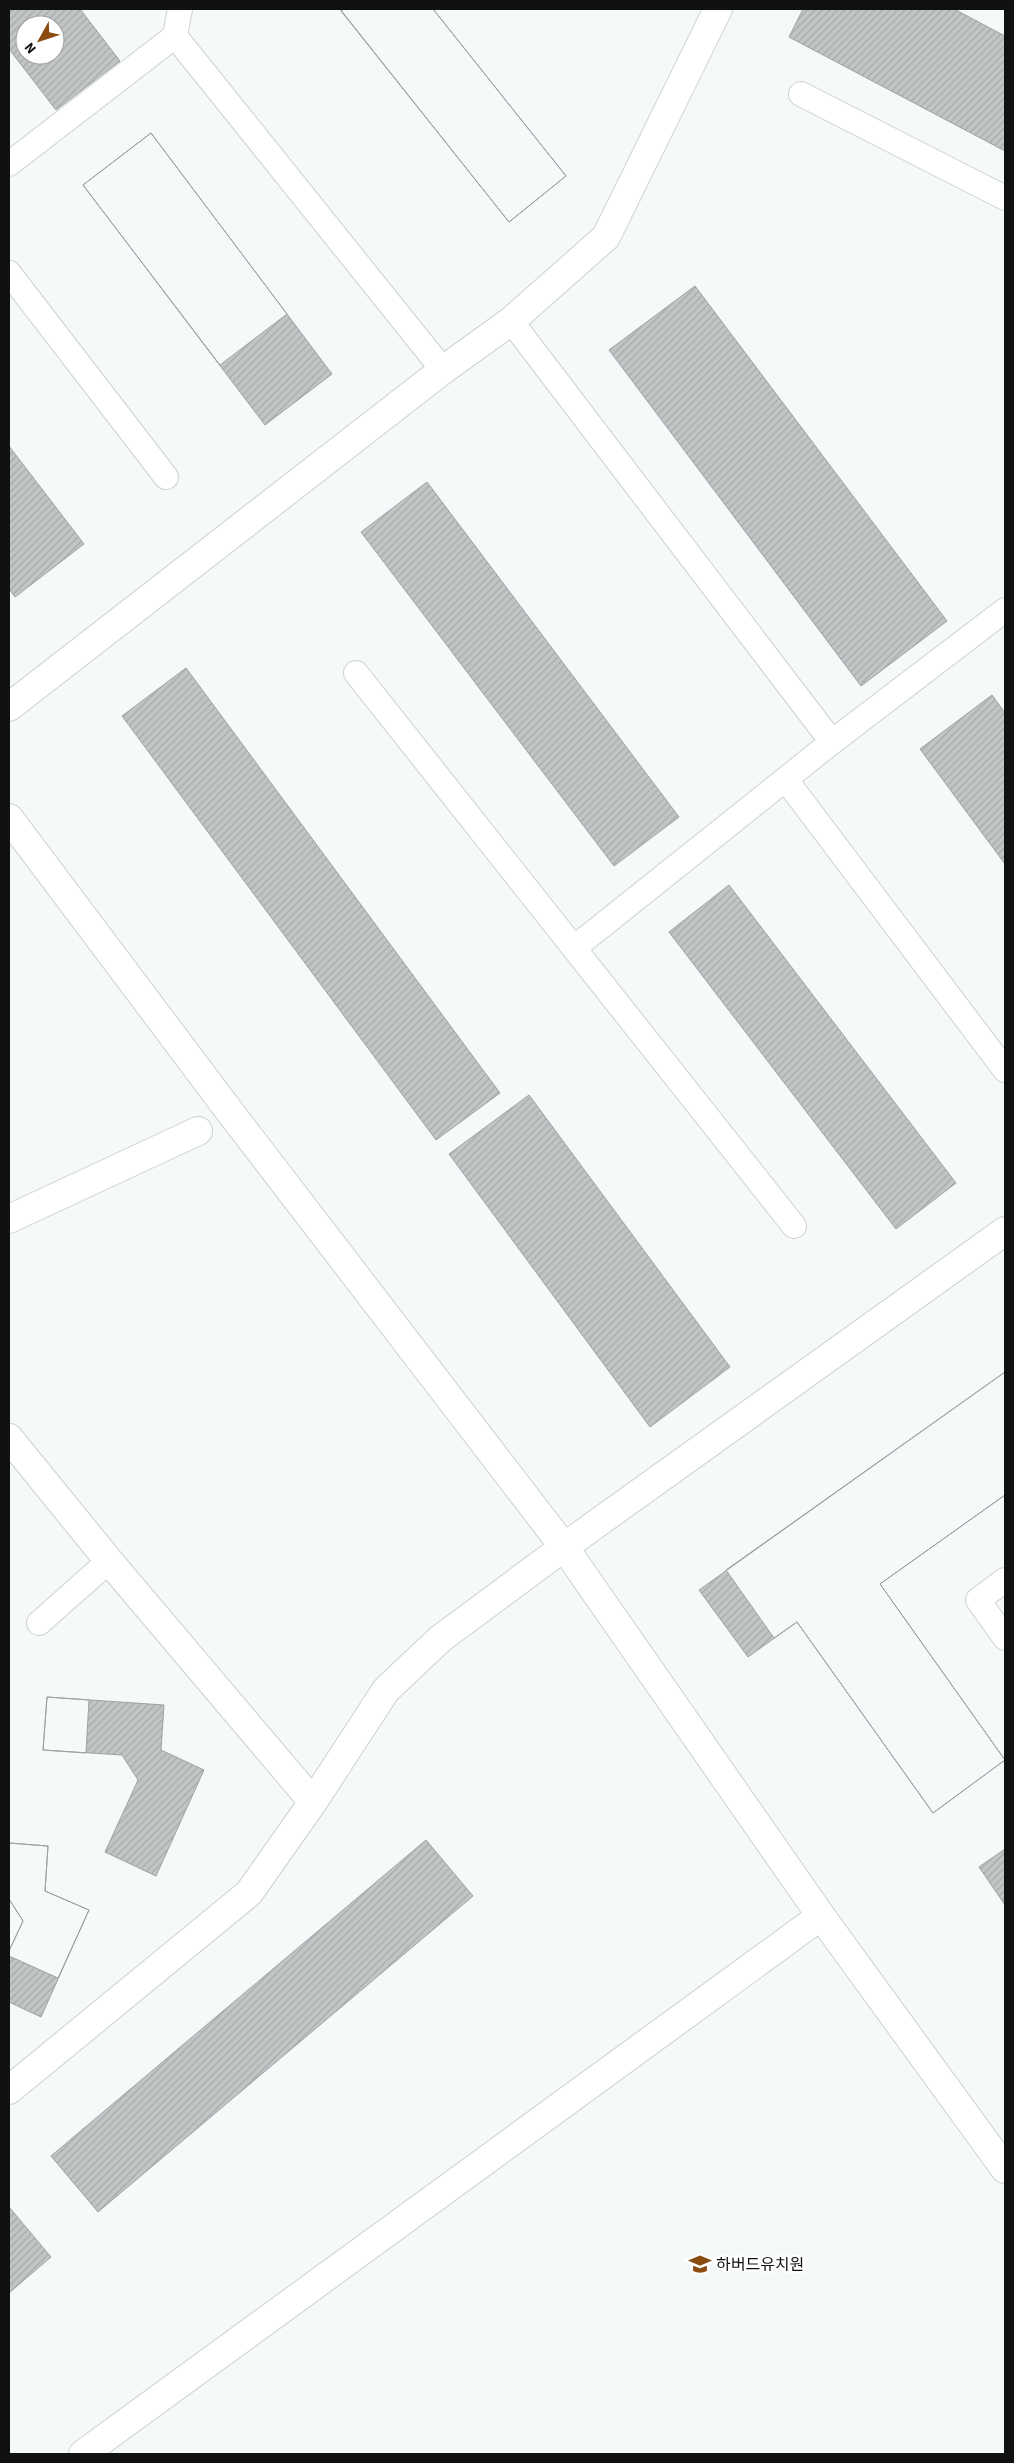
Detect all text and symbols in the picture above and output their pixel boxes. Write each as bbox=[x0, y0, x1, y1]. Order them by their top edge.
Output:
north arrow bbox=[15, 15, 65, 65]
text: N bbox=[20, 38, 41, 58]
school or university icon: 하버드유치원 bbox=[687, 2251, 713, 2277]
place label: 하버드유치원 bbox=[716, 2254, 804, 2276]

